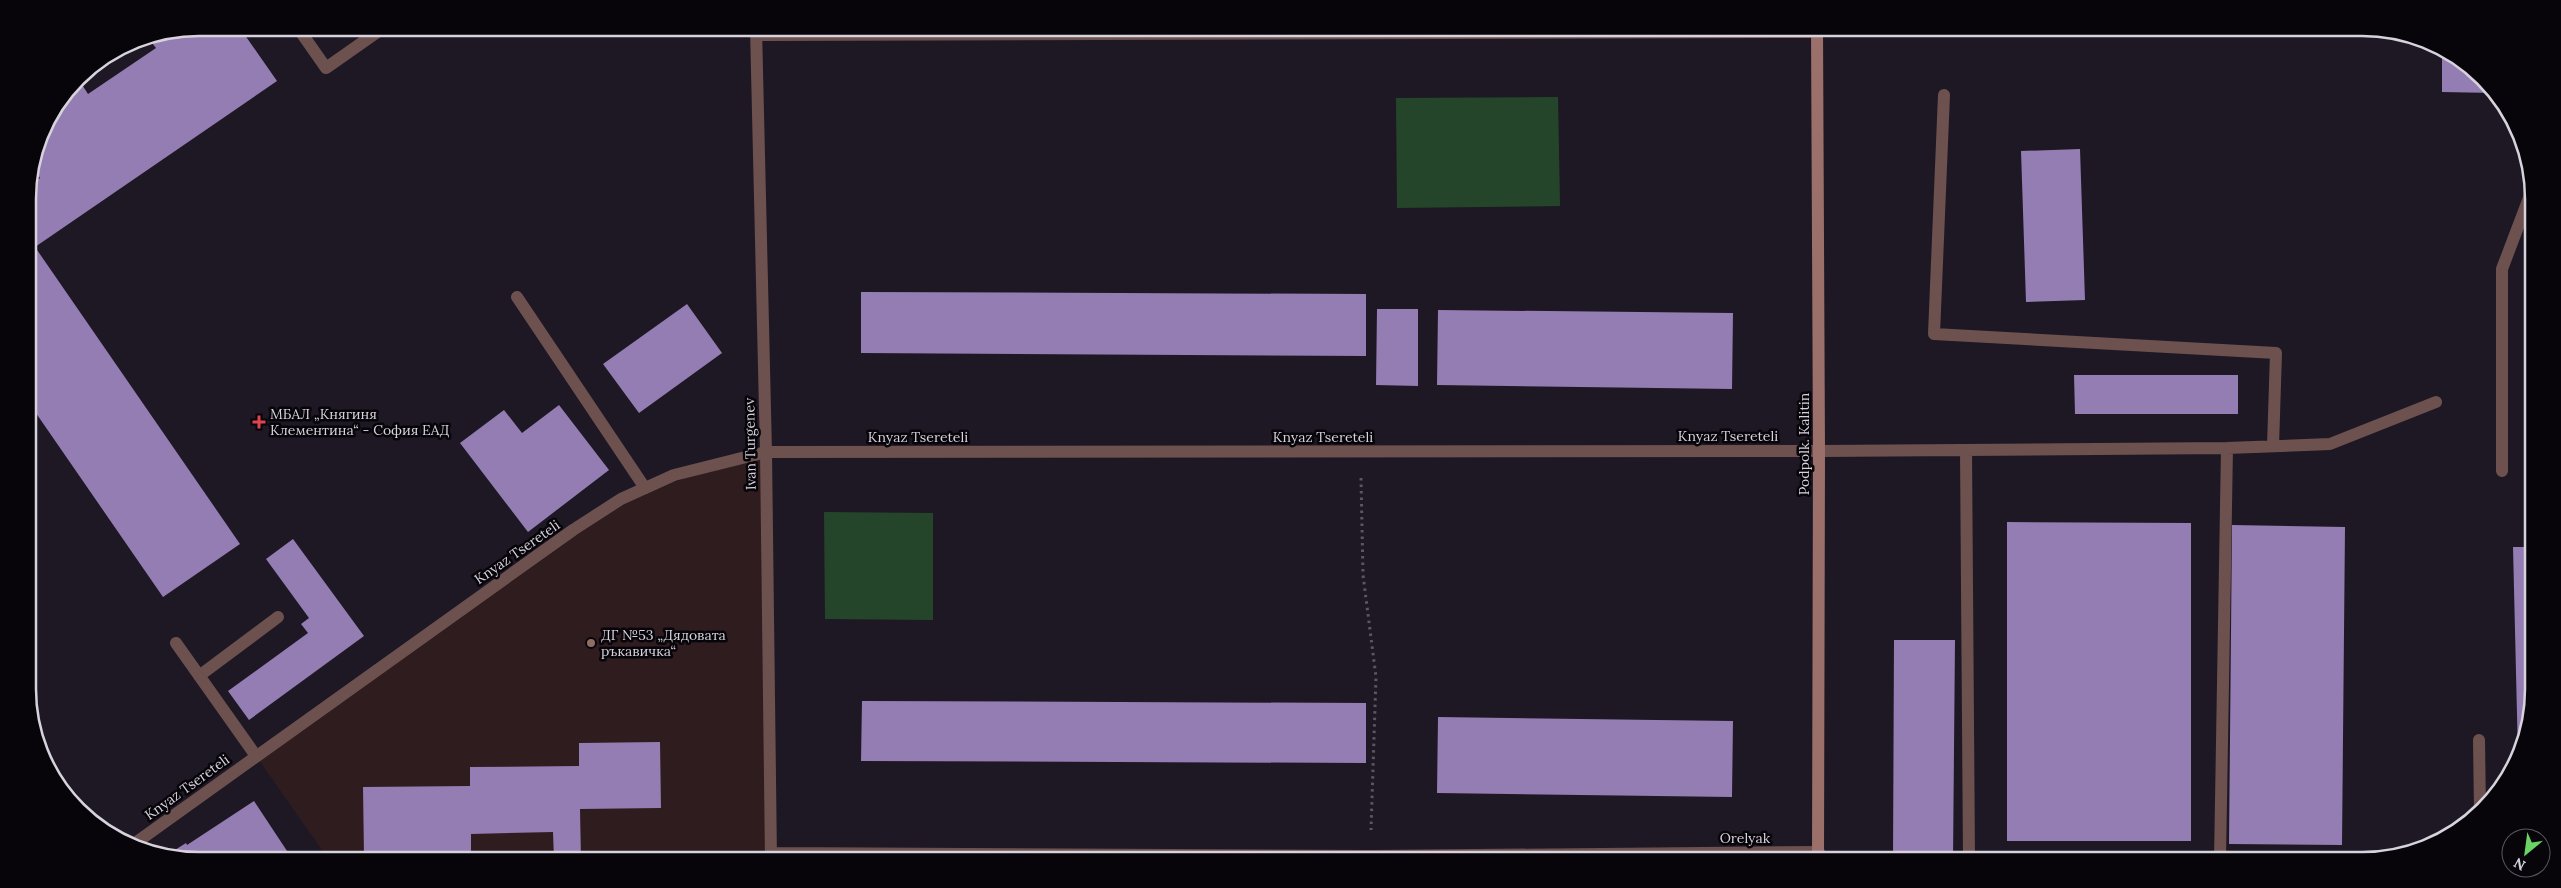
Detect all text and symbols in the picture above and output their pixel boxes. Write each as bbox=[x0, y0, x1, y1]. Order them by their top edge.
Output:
street label: Podpolk. Kalitin bbox=[1795, 392, 1813, 495]
street label: Ivan Turgenev bbox=[740, 397, 760, 490]
place label: МБАЛ „Княгиня Клементина“ - София ЕАД bbox=[270, 405, 450, 439]
marker: МБАЛ „Княгиня Клементина“ - София ЕАД bbox=[252, 415, 266, 429]
street label: Knyaz Tsereteli bbox=[1678, 427, 1778, 445]
street label: Knyaz Tsereteli bbox=[868, 428, 968, 446]
street label: Knyaz Tsereteli bbox=[1273, 428, 1373, 446]
street label: Knyaz Tsereteli bbox=[471, 516, 563, 588]
place label: ДГ №53 „Дядовата ръкавичка“ bbox=[601, 626, 726, 660]
marker: ДГ №53 „Дядовата ръкавичка“ bbox=[585, 637, 597, 649]
street label: Knyaz Tsereteli bbox=[141, 750, 233, 824]
north arrow bbox=[2501, 828, 2551, 878]
street label: Orelyak bbox=[1720, 829, 1771, 847]
text: N bbox=[2510, 854, 2529, 875]

